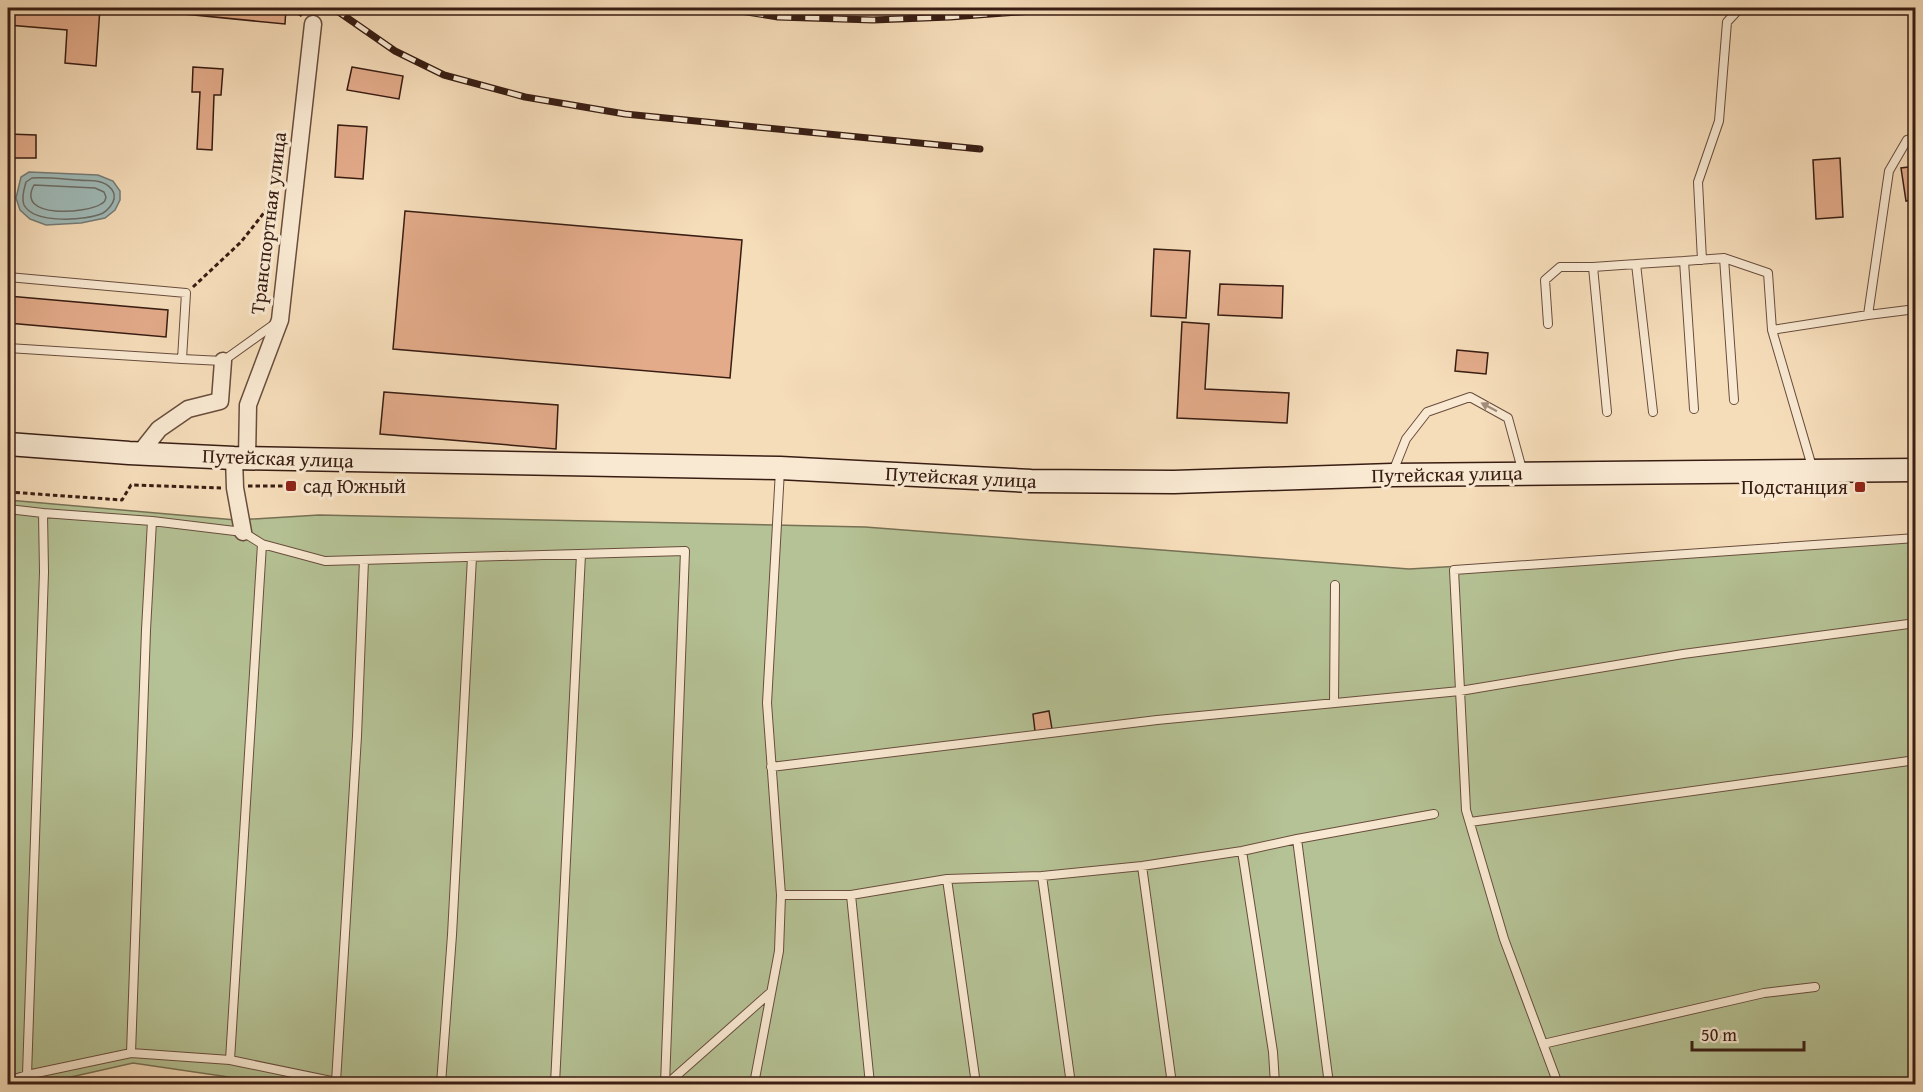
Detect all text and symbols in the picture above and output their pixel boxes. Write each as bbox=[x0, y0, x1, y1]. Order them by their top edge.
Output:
street label: Транспортная улица bbox=[242, 130, 293, 316]
one-way arrow bbox=[1480, 402, 1497, 412]
street label: Путейская улица bbox=[202, 440, 355, 475]
street label: Путейская улица bbox=[885, 458, 1038, 495]
street label: Путейская улица bbox=[1371, 458, 1523, 489]
place label: сад Южный bbox=[303, 471, 406, 500]
place label: Подстанция bbox=[1741, 472, 1848, 501]
marker: сад Южный bbox=[284, 479, 298, 493]
marker: Подстанция bbox=[1853, 480, 1867, 494]
scale bar bbox=[1692, 1014, 1804, 1052]
text: 50 m bbox=[1701, 1021, 1737, 1048]

